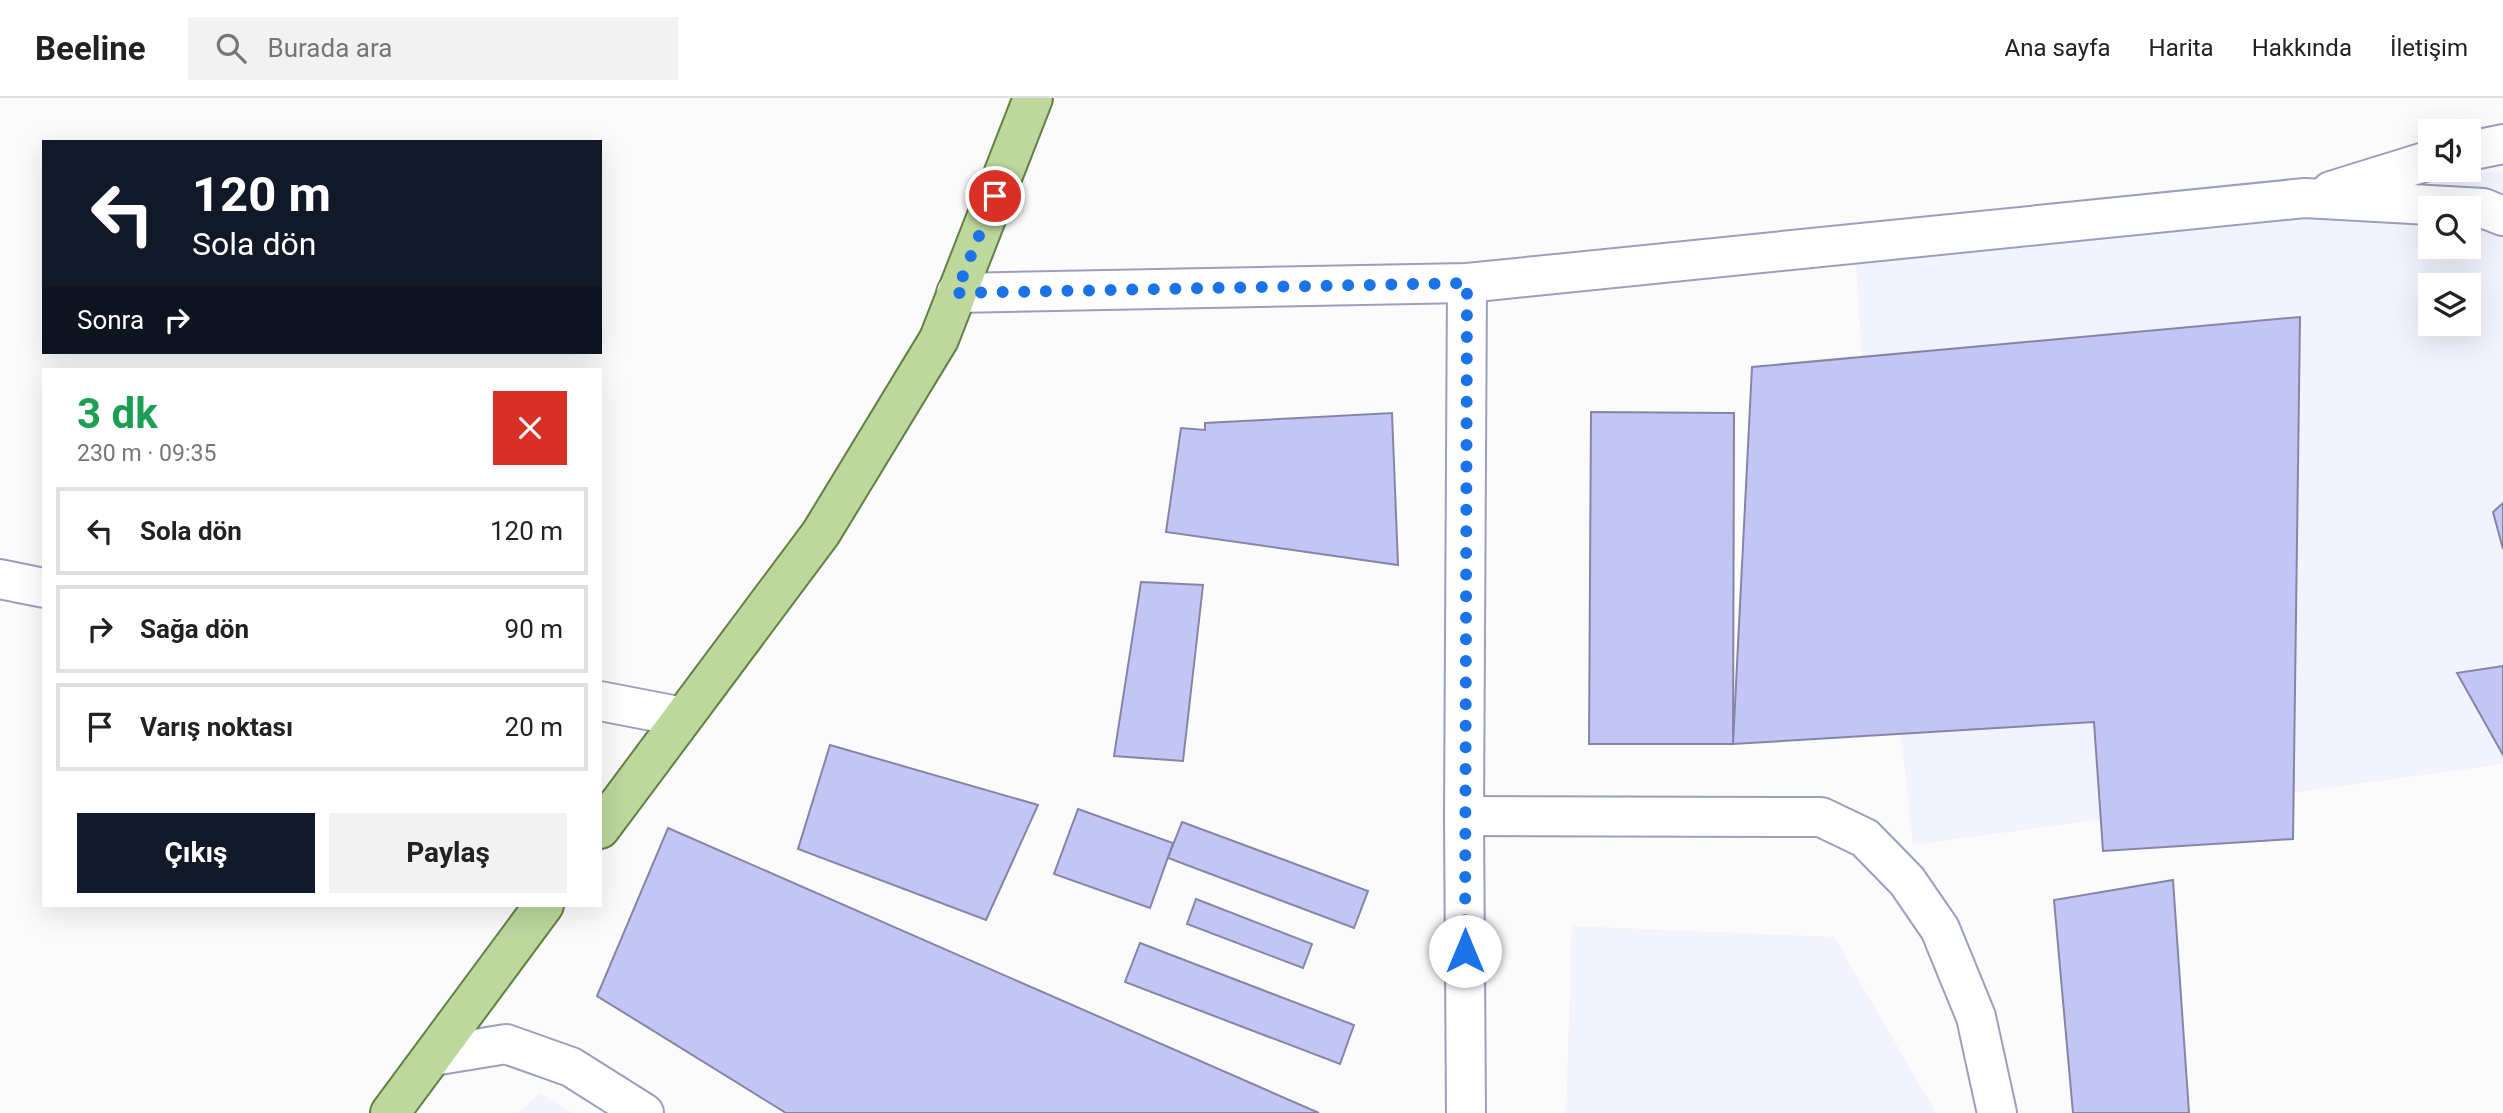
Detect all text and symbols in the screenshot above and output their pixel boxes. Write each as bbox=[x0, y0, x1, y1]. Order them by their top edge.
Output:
search box bbox=[188, 17, 678, 80]
text: Beeline bbox=[35, 29, 146, 68]
icon: search bbox=[212, 29, 250, 67]
text: Burada ara bbox=[268, 33, 392, 63]
text: Ana sayfa bbox=[2005, 34, 2111, 62]
text: Harita bbox=[2149, 34, 2214, 62]
text: Hakkında bbox=[2252, 34, 2352, 62]
text: İletişim bbox=[2390, 34, 2468, 62]
map controls bbox=[2418, 119, 2481, 336]
button: sound bbox=[2418, 119, 2481, 182]
text: 120 m bbox=[192, 166, 331, 223]
pin bbox=[965, 166, 1025, 226]
icon: left bbox=[77, 168, 168, 259]
icon: arrive bbox=[976, 177, 1014, 215]
button: search bbox=[2418, 196, 2481, 259]
text: Sola dön bbox=[192, 225, 316, 263]
button: layers bbox=[2418, 273, 2481, 336]
icon: right bbox=[158, 301, 196, 339]
text: Sonra bbox=[77, 305, 144, 335]
text: 3 dk bbox=[77, 389, 158, 438]
button: close bbox=[493, 391, 567, 465]
text: 230 m · 09:35 bbox=[77, 440, 216, 467]
icon: left bbox=[81, 512, 119, 550]
text: Sola dön bbox=[140, 516, 242, 546]
text: 120 m bbox=[490, 516, 563, 546]
icon: right bbox=[81, 610, 119, 648]
text: Sağa dön bbox=[140, 614, 249, 644]
text: 90 m bbox=[505, 614, 563, 644]
icon: arrive bbox=[81, 708, 119, 746]
text: Varış noktası bbox=[140, 712, 293, 742]
text: 20 m bbox=[505, 712, 563, 742]
button: Çıkış bbox=[77, 813, 315, 893]
button: Paylaş bbox=[329, 813, 567, 893]
position arrow bbox=[1428, 914, 1502, 988]

